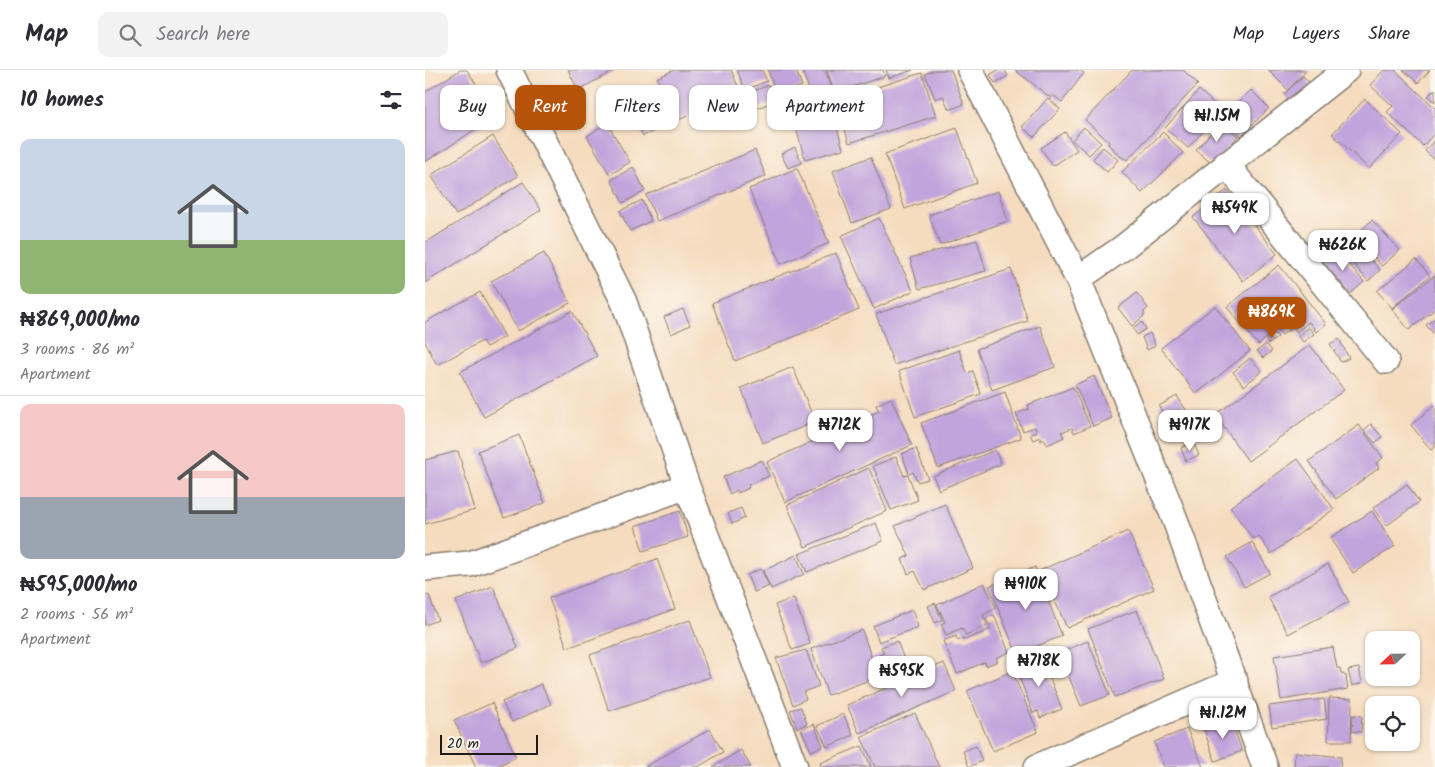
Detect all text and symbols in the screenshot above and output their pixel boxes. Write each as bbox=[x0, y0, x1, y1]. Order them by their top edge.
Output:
search box bbox=[98, 12, 448, 57]
text: Map bbox=[25, 15, 68, 54]
text: Search here bbox=[156, 20, 250, 50]
text: Map bbox=[1233, 20, 1264, 49]
text: Layers bbox=[1292, 20, 1340, 49]
text: Share bbox=[1368, 20, 1410, 49]
icon: search bbox=[116, 21, 144, 49]
text: 10 homes bbox=[20, 84, 104, 117]
chip: Buy bbox=[440, 85, 505, 130]
chip: Rent bbox=[515, 85, 586, 130]
chip: Filters bbox=[596, 85, 679, 130]
chip: New bbox=[689, 85, 757, 130]
chip: Apartment bbox=[767, 85, 883, 130]
icon: filters bbox=[377, 86, 405, 114]
pin: ₦1.15M bbox=[1176, 100, 1258, 143]
text: ₦1.15M bbox=[1194, 104, 1240, 129]
icon: home bbox=[168, 171, 258, 261]
pin: ₦549K bbox=[1200, 192, 1270, 235]
text: ₦549K bbox=[1212, 196, 1258, 221]
pin: ₦626K bbox=[1308, 230, 1378, 272]
text: ₦626K bbox=[1319, 233, 1367, 258]
pin: ₦869K bbox=[1237, 296, 1307, 339]
text: ₦869K bbox=[1248, 300, 1296, 325]
text: ₦869,000/mo bbox=[20, 304, 140, 337]
text: 3 rooms · 86 m² bbox=[20, 337, 134, 362]
text: Apartment bbox=[20, 362, 91, 387]
pin: ₦712K bbox=[805, 410, 875, 452]
pin: ₦917K bbox=[1155, 410, 1225, 452]
text: ₦712K bbox=[819, 413, 861, 438]
text: ₦917K bbox=[1169, 413, 1211, 438]
icon: home bbox=[168, 437, 258, 527]
pin: ₦910K bbox=[991, 568, 1061, 611]
text: ₦595,000/mo bbox=[20, 569, 138, 602]
text: ₦910K bbox=[1005, 572, 1047, 597]
text: 2 rooms · 56 m² bbox=[20, 602, 133, 627]
text: Apartment bbox=[20, 627, 91, 652]
north arrow bbox=[1365, 631, 1420, 686]
map controls bbox=[1365, 631, 1420, 751]
pin: ₦718K bbox=[1004, 646, 1074, 688]
text: ₦718K bbox=[1017, 649, 1061, 674]
pin: ₦595K bbox=[867, 656, 937, 698]
text: ₦595K bbox=[879, 659, 925, 684]
button: locate bbox=[1365, 696, 1420, 751]
pin: ₦1.12M bbox=[1182, 698, 1264, 740]
text: ₦1.12M bbox=[1200, 701, 1246, 726]
scale bar bbox=[440, 732, 537, 755]
text: 20 m bbox=[447, 733, 479, 755]

